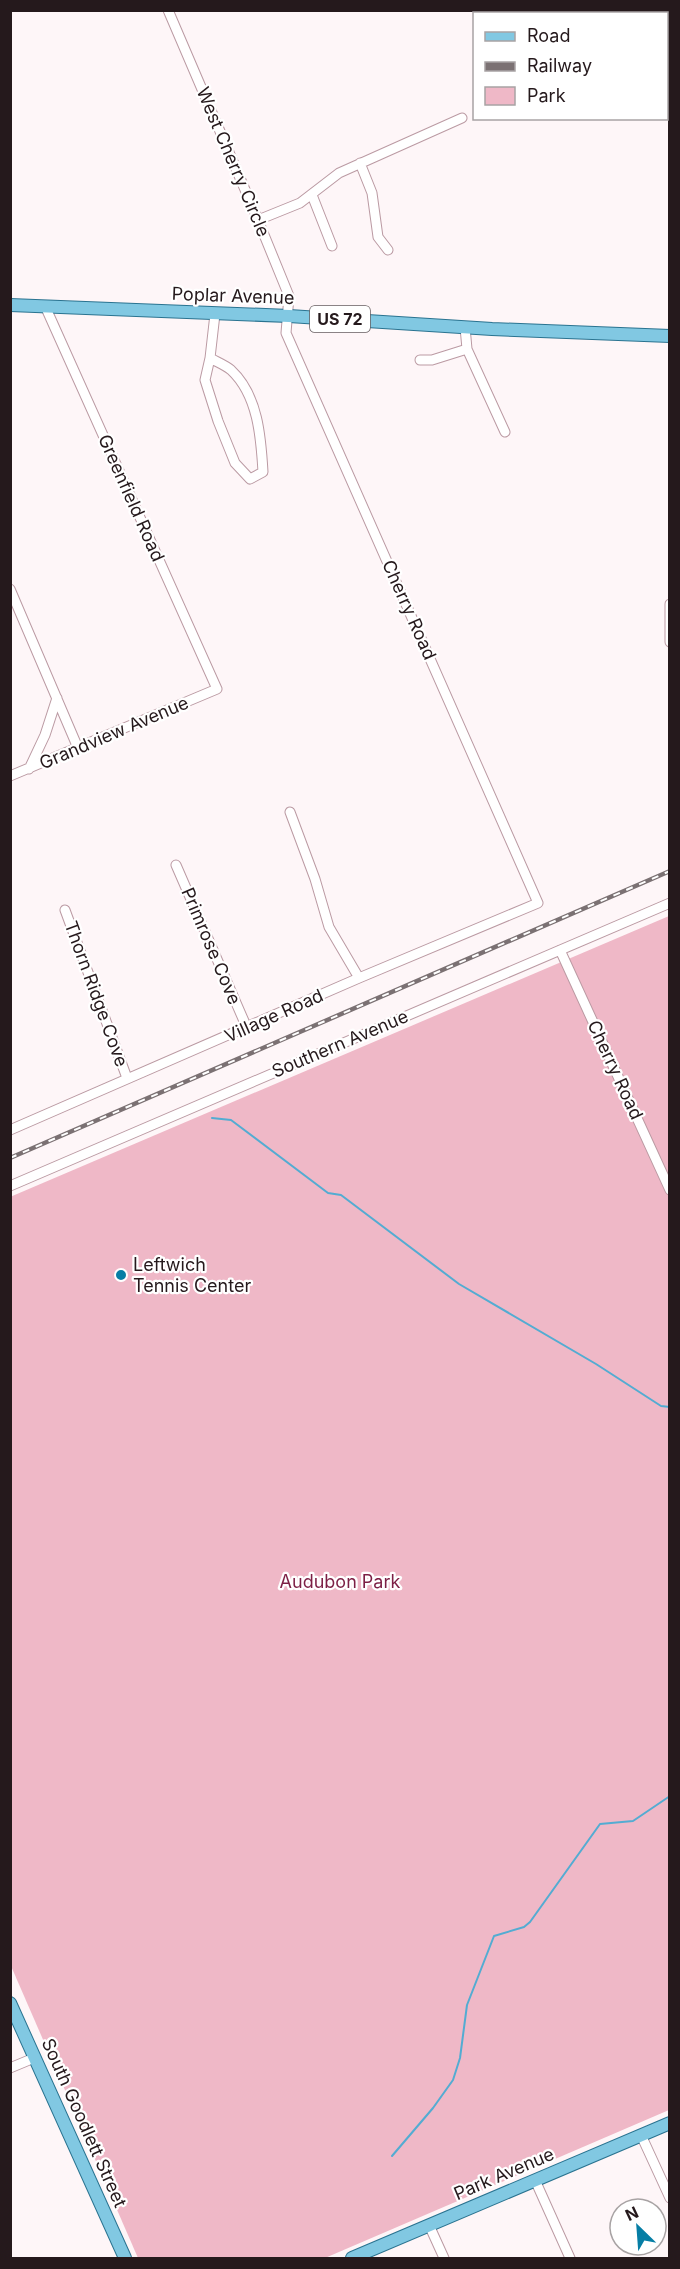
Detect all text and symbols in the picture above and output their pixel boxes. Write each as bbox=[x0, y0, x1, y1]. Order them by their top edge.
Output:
legend bbox=[473, 12, 668, 120]
text: Road bbox=[527, 25, 570, 46]
text: Railway bbox=[527, 55, 592, 76]
street label: West Cherry Circle bbox=[192, 84, 274, 240]
text: Park bbox=[527, 85, 566, 106]
street label: Poplar Avenue bbox=[171, 283, 295, 308]
road number: US 72 bbox=[310, 306, 370, 332]
street label: Greenfield Road bbox=[94, 431, 169, 565]
street label: Cherry Road bbox=[378, 557, 441, 663]
street label: Grandview Avenue bbox=[36, 692, 191, 773]
street label: Primrose Cove bbox=[177, 884, 246, 1007]
street label: Thorn Ridge Cove bbox=[60, 918, 133, 1069]
street label: Village Road bbox=[221, 984, 326, 1047]
street label: Southern Avenue bbox=[269, 1005, 411, 1082]
street label: Cherry Road bbox=[583, 1017, 648, 1123]
place label: Leftwich Tennis Center bbox=[133, 1254, 251, 1296]
marker: Leftwich Tennis Center bbox=[114, 1268, 128, 1282]
park label: Audubon Park bbox=[280, 1571, 401, 1592]
street label: South Goodlett Street bbox=[38, 2035, 131, 2211]
street label: Park Avenue bbox=[451, 2143, 557, 2204]
north arrow bbox=[608, 2197, 668, 2257]
text: N bbox=[622, 2202, 641, 2225]

